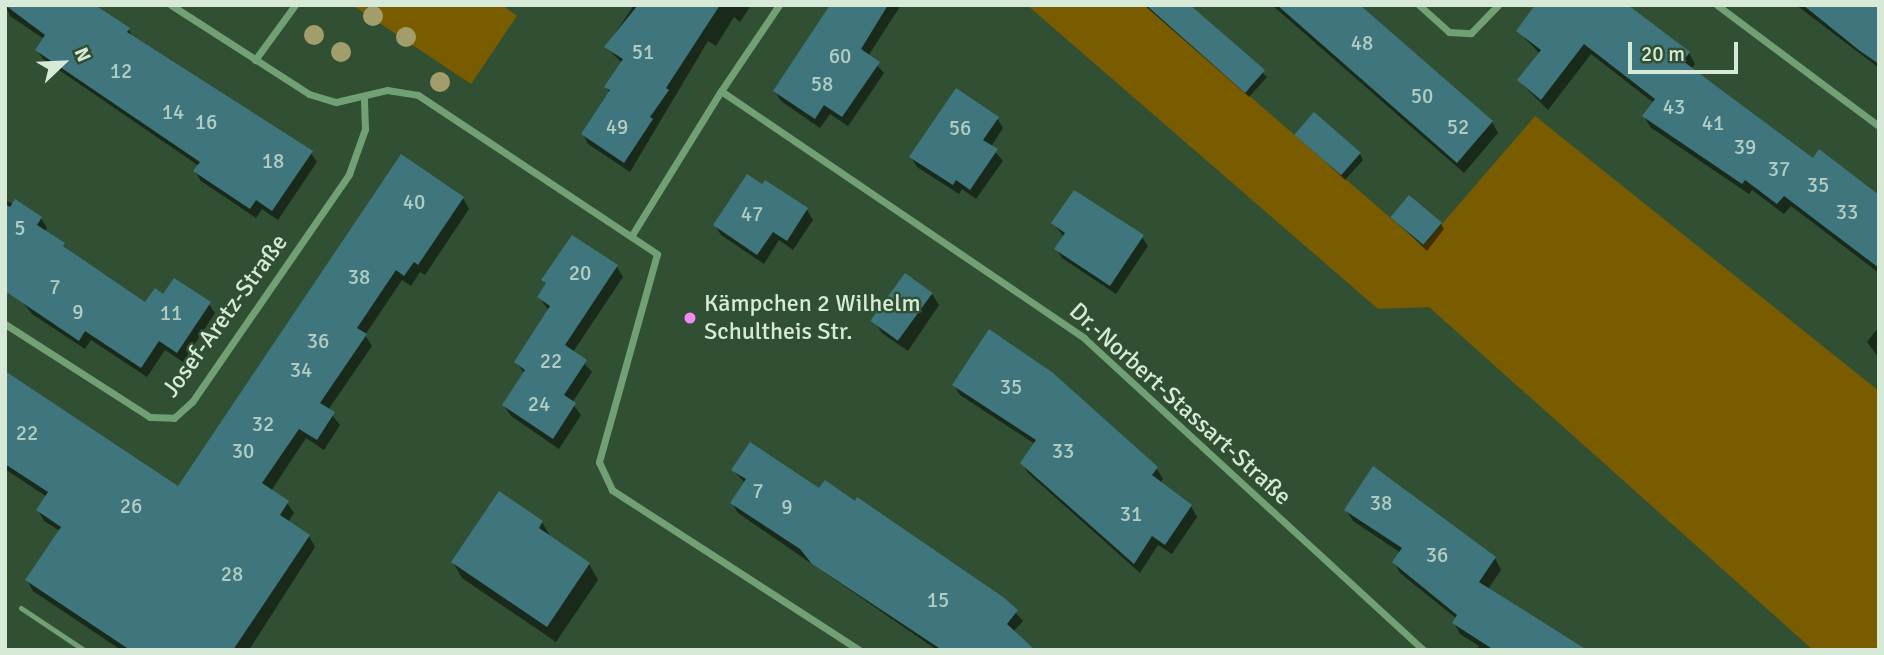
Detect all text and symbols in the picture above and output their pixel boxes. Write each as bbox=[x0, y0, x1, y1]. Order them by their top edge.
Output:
north arrow bbox=[28, 28, 98, 98]
scale bar bbox=[1632, 28, 1742, 72]
house number: 48 bbox=[1351, 30, 1373, 56]
house number: 51 bbox=[632, 39, 654, 65]
text: 20 m bbox=[1641, 41, 1685, 67]
house number: 60 bbox=[829, 43, 851, 69]
text: N bbox=[69, 44, 96, 66]
house number: 12 bbox=[110, 58, 132, 84]
house number: 58 bbox=[811, 71, 833, 97]
house number: 50 bbox=[1411, 83, 1433, 109]
house number: 43 bbox=[1663, 94, 1685, 120]
house number: 14 bbox=[162, 99, 184, 125]
house number: 16 bbox=[195, 109, 217, 135]
house number: 41 bbox=[1702, 110, 1724, 136]
house number: 49 bbox=[606, 114, 628, 140]
house number: 52 bbox=[1447, 114, 1469, 140]
house number: 56 bbox=[949, 115, 971, 141]
house number: 39 bbox=[1734, 134, 1756, 160]
house number: 18 bbox=[262, 148, 284, 174]
house number: 37 bbox=[1768, 156, 1790, 182]
house number: 35 bbox=[1807, 172, 1829, 198]
house number: 40 bbox=[403, 189, 425, 215]
house number: 33 bbox=[1836, 199, 1858, 225]
house number: 47 bbox=[741, 201, 763, 227]
house number: 5 bbox=[14, 215, 26, 241]
street label: Josef-Aretz-Straße bbox=[156, 229, 294, 403]
house number: 20 bbox=[569, 260, 591, 286]
house number: 38 bbox=[348, 264, 370, 290]
house number: 7 bbox=[49, 274, 61, 300]
place label: Kämpchen 2 Wilhelm Schultheis Str. bbox=[704, 290, 921, 346]
street label: Dr.-Norbert-Stassart-Straße bbox=[1063, 297, 1297, 511]
house number: 9 bbox=[72, 299, 84, 325]
house number: 11 bbox=[160, 300, 182, 326]
marker: Kämpchen 2 Wilhelm Schultheis Str. bbox=[682, 310, 698, 326]
house number: 36 bbox=[307, 328, 329, 354]
house number: 22 bbox=[540, 348, 562, 374]
house number: 34 bbox=[290, 357, 312, 383]
house number: 35 bbox=[1000, 374, 1022, 400]
house number: 24 bbox=[528, 391, 550, 417]
house number: 32 bbox=[252, 411, 274, 437]
house number: 22 bbox=[16, 420, 38, 446]
house number: 30 bbox=[232, 438, 254, 464]
house number: 33 bbox=[1052, 438, 1074, 464]
house number: 7 bbox=[752, 478, 764, 504]
house number: 38 bbox=[1370, 490, 1392, 516]
house number: 26 bbox=[120, 493, 142, 519]
house number: 9 bbox=[781, 494, 793, 520]
house number: 31 bbox=[1120, 501, 1142, 527]
house number: 36 bbox=[1426, 542, 1448, 568]
house number: 28 bbox=[221, 561, 243, 587]
house number: 15 bbox=[927, 587, 949, 613]

